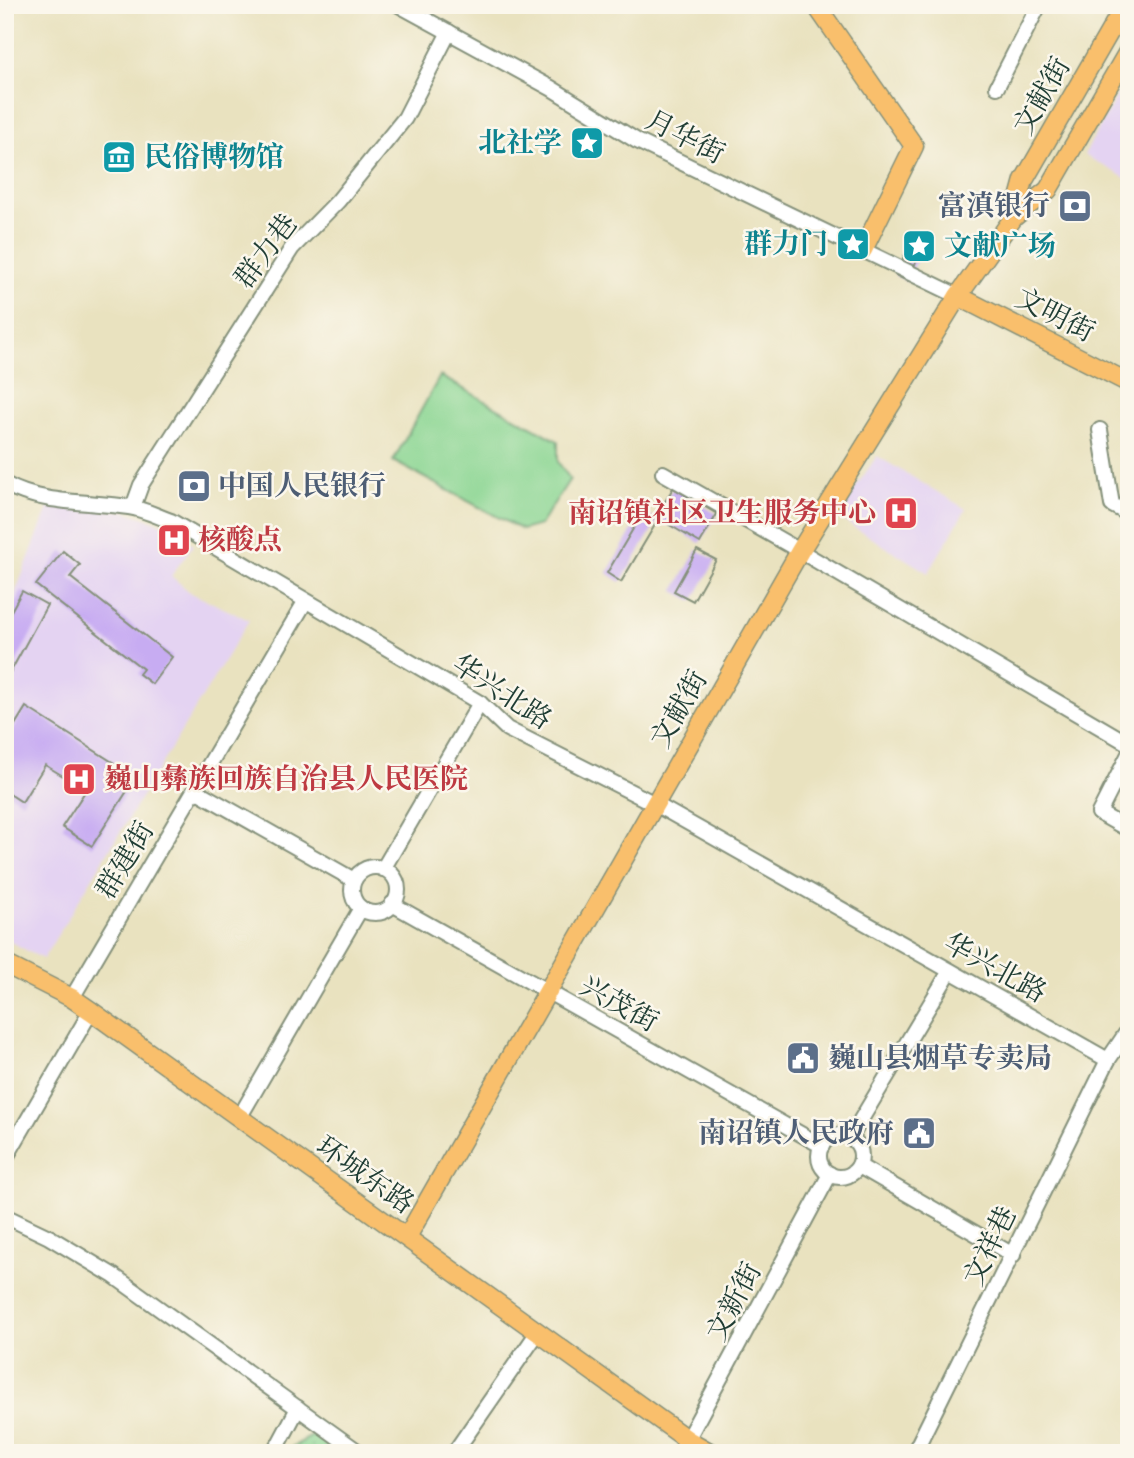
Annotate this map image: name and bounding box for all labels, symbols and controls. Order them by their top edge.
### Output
street label: 文献街 [1005,50,1079,142]
street label: 月华街 [639,101,731,173]
place label: 北社学 [478,124,562,162]
place icon: 北社学 [568,124,606,162]
museum icon: 民俗博物馆 [100,138,138,176]
place label: 民俗博物馆 [144,138,284,176]
place label: 富滇银行 [938,187,1050,225]
bank icon: 富滇银行 [1056,187,1094,225]
street label: 群力巷 [226,206,306,296]
place label: 群力门 [744,225,828,263]
place icon: 群力门 [834,225,872,263]
place icon: 文献广场 [900,227,938,265]
place label: 文献广场 [944,227,1056,265]
street label: 文明街 [1009,279,1101,351]
bank icon: 中国人民银行 [175,467,213,505]
place label: 中国人民银行 [218,467,386,505]
place label: 南诏镇社区卫生服务中心 [568,494,876,532]
hospital icon: 南诏镇社区卫生服务中心 [882,494,920,532]
hospital icon: 核酸点 [155,521,193,559]
place label: 核酸点 [198,521,282,559]
street label: 华兴北路 [445,646,559,738]
street label: 文献街 [642,663,716,755]
hospital icon: 巍山彝族回族自治县人民医院 [60,760,98,798]
place label: 巍山彝族回族自治县人民医院 [104,760,468,798]
street label: 群建街 [87,814,163,906]
street label: 华兴北路 [937,924,1053,1012]
street label: 兴茂街 [573,967,665,1041]
public building icon: 巍山县烟草专卖局 [784,1039,822,1077]
place label: 巍山县烟草专卖局 [828,1039,1052,1077]
place label: 南诏镇人民政府 [698,1114,894,1152]
public building icon: 南诏镇人民政府 [900,1114,938,1152]
street label: 环城东路 [308,1127,422,1223]
street label: 文祥巷 [955,1200,1025,1292]
street label: 文新街 [698,1256,770,1348]

